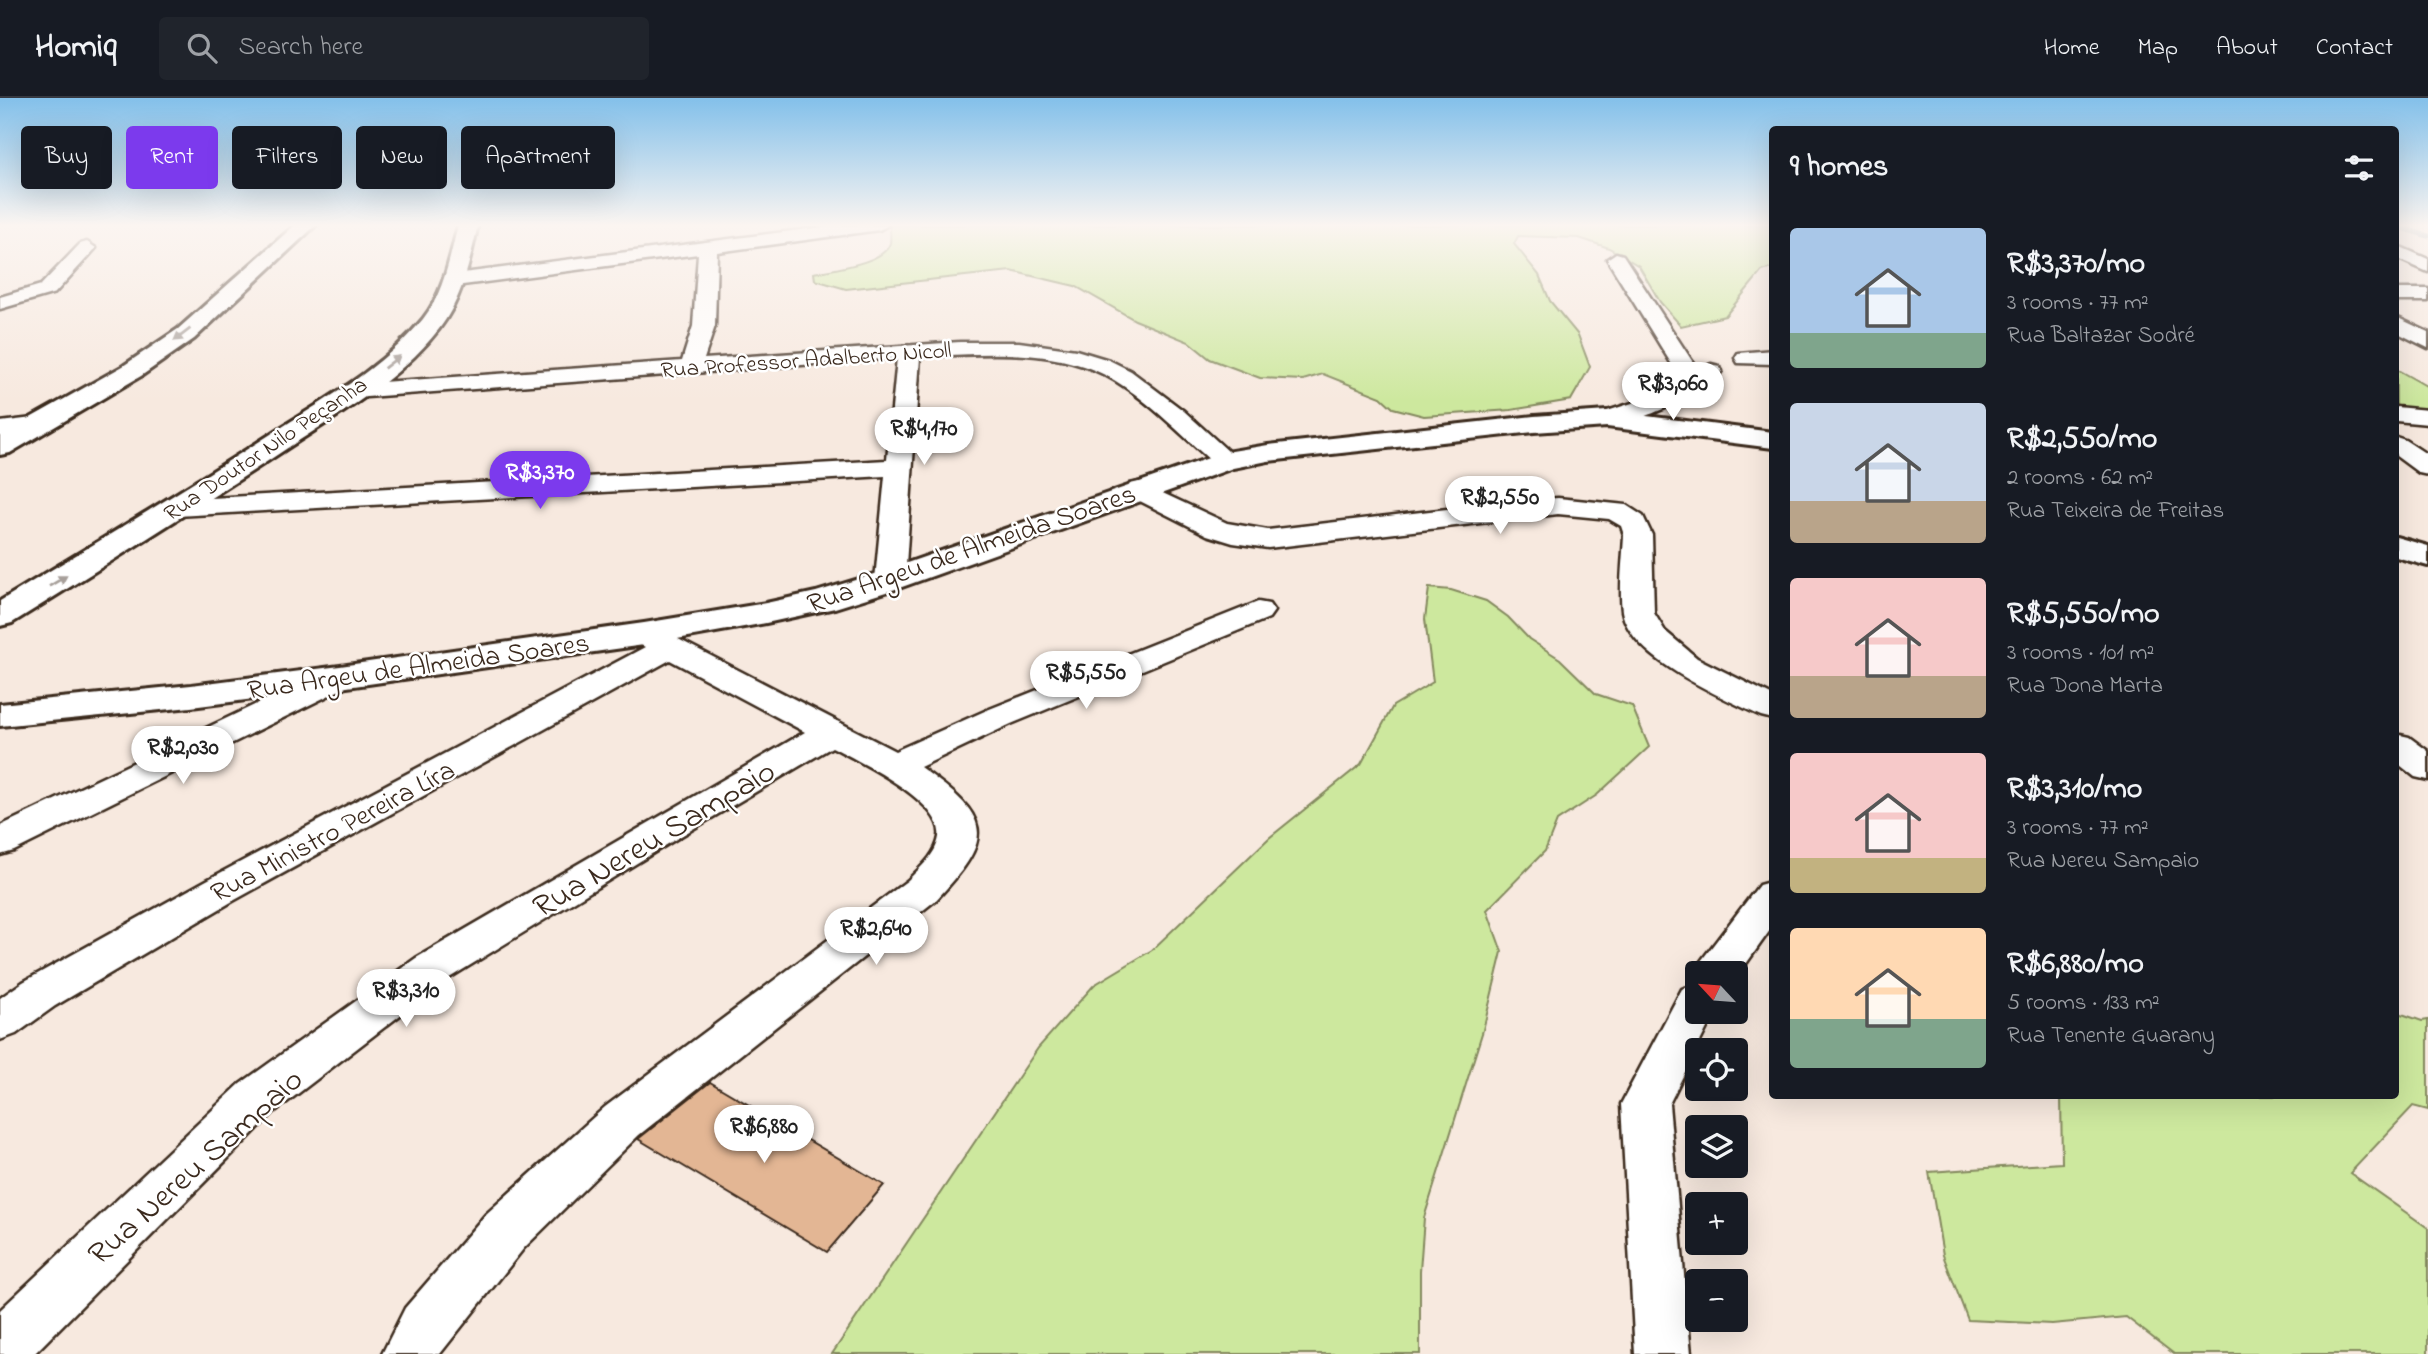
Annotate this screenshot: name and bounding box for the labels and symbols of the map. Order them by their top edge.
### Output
one-way arrow [173,328,191,342]
street label: Rua Professor Adalberto Nicoll [660,335,953,388]
one-way arrow [382,355,400,370]
pin: R$3,060 [1608,362,1738,422]
street label: Rua Doutor Nilo Peçanha [158,369,375,531]
pin: R$4,170 [859,408,989,467]
pin: R$3,370 [475,452,605,511]
street label: Rua Argeu de Almeida Soares [802,475,1142,626]
pin: R$2,550 [1435,476,1565,536]
one-way arrow [49,574,68,587]
street label: Rua Argeu de Almeida Soares [245,624,592,713]
pin: R$5,550 [1021,652,1151,711]
pin: R$2,030 [118,726,248,786]
street label: Rua Nereu Sampaio [525,749,786,932]
street label: Rua Ministro Pereira Líra [204,751,463,915]
pin: R$2,640 [811,908,941,967]
north arrow [1685,961,1748,1024]
pin: R$3,310 [341,970,471,1029]
street label: Rua Nereu Sampaio [78,1058,315,1278]
pin: R$6,880 [699,1105,829,1165]

